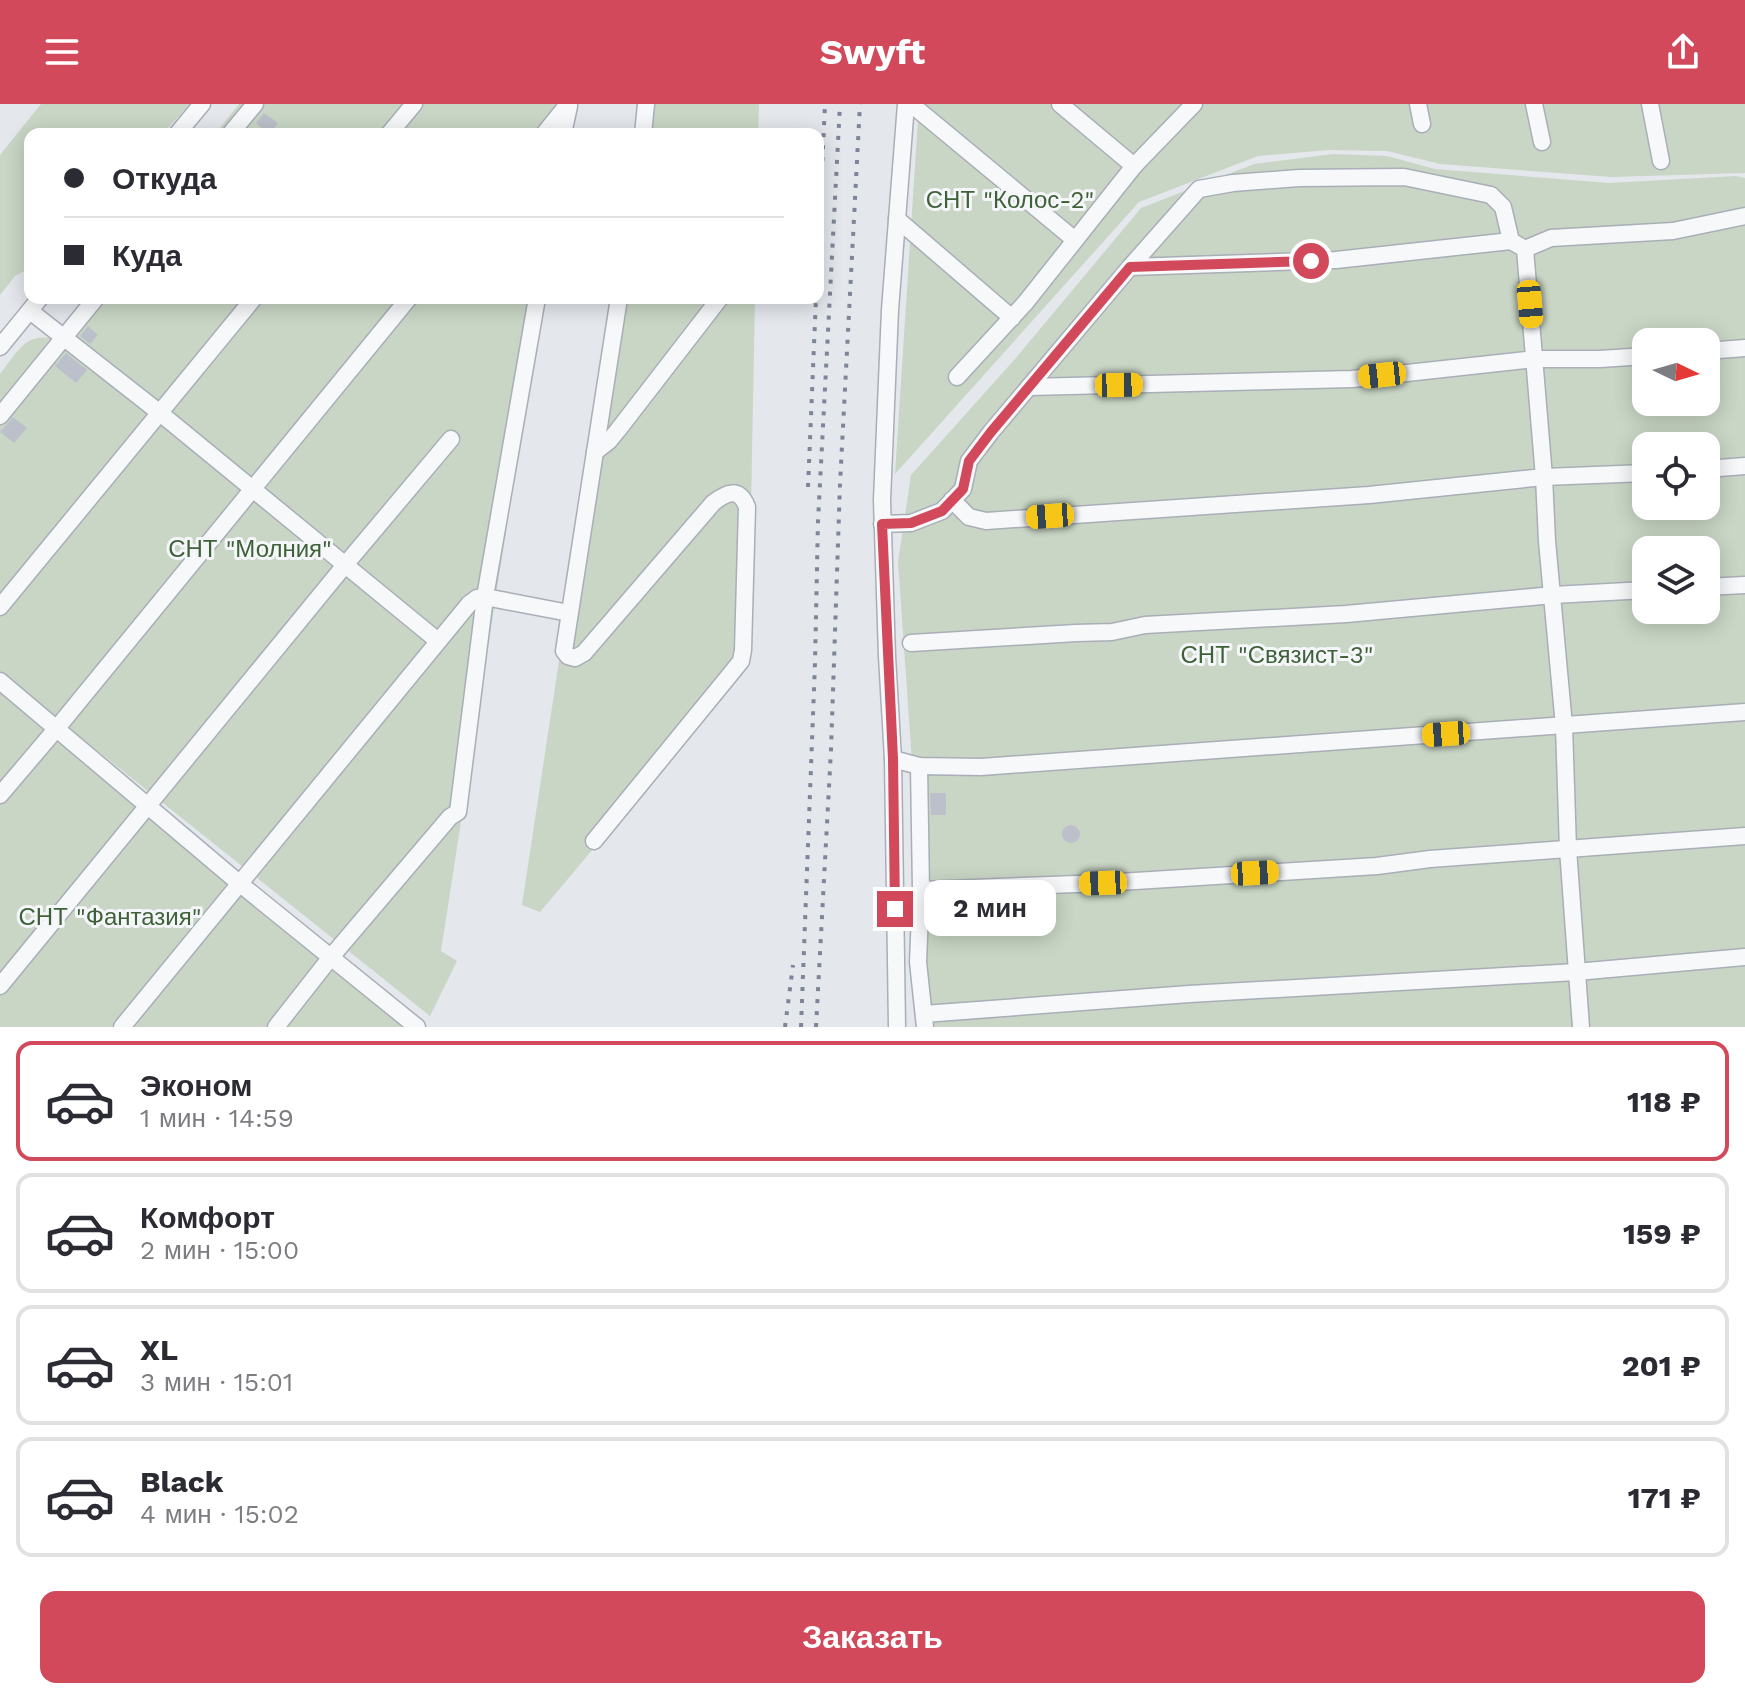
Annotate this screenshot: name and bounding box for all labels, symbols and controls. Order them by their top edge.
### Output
icon: menu [40,30,84,74]
icon: share [1661,30,1705,74]
text: Swyft [820,31,925,73]
text: Откуда [112,161,217,196]
park label: СНТ "Колос-2" [926,186,1094,214]
text: Куда [112,238,182,273]
route start [1293,243,1329,279]
car [1516,279,1544,329]
north arrow [1632,328,1720,416]
map controls [1632,328,1720,624]
car [1357,361,1407,389]
car [1095,373,1143,397]
button: locate [1632,432,1720,520]
car [1025,502,1075,530]
park label: СНТ "Молния" [168,535,332,563]
button: layers [1632,536,1720,624]
park label: СНТ "Связист-3" [1181,641,1373,669]
car [1421,720,1471,748]
car [1230,860,1280,886]
car [1079,870,1127,896]
callout: 2 мин [923,881,1055,937]
route end [877,891,913,927]
text: 2 мин [953,893,1027,923]
park label: СНТ "Фантазия" [19,903,201,931]
icon: car [44,1065,116,1137]
text: Эконом [140,1068,253,1103]
text: 118 ₽ [1627,1084,1701,1119]
text: 1 мин · 14:59 [140,1103,294,1133]
icon: car [44,1197,116,1269]
text: Комфорт [140,1200,275,1235]
text: 159 ₽ [1623,1216,1701,1251]
text: 2 мин · 15:00 [140,1235,299,1265]
icon: car [44,1329,116,1401]
text: XL [140,1332,178,1367]
text: 201 ₽ [1622,1348,1701,1383]
text: 3 мин · 15:01 [140,1367,293,1397]
icon: car [44,1461,116,1533]
text: Black [140,1464,224,1499]
text: 171 ₽ [1628,1480,1701,1515]
text: 4 мин · 15:02 [140,1499,299,1529]
button: Заказать [40,1591,1705,1683]

